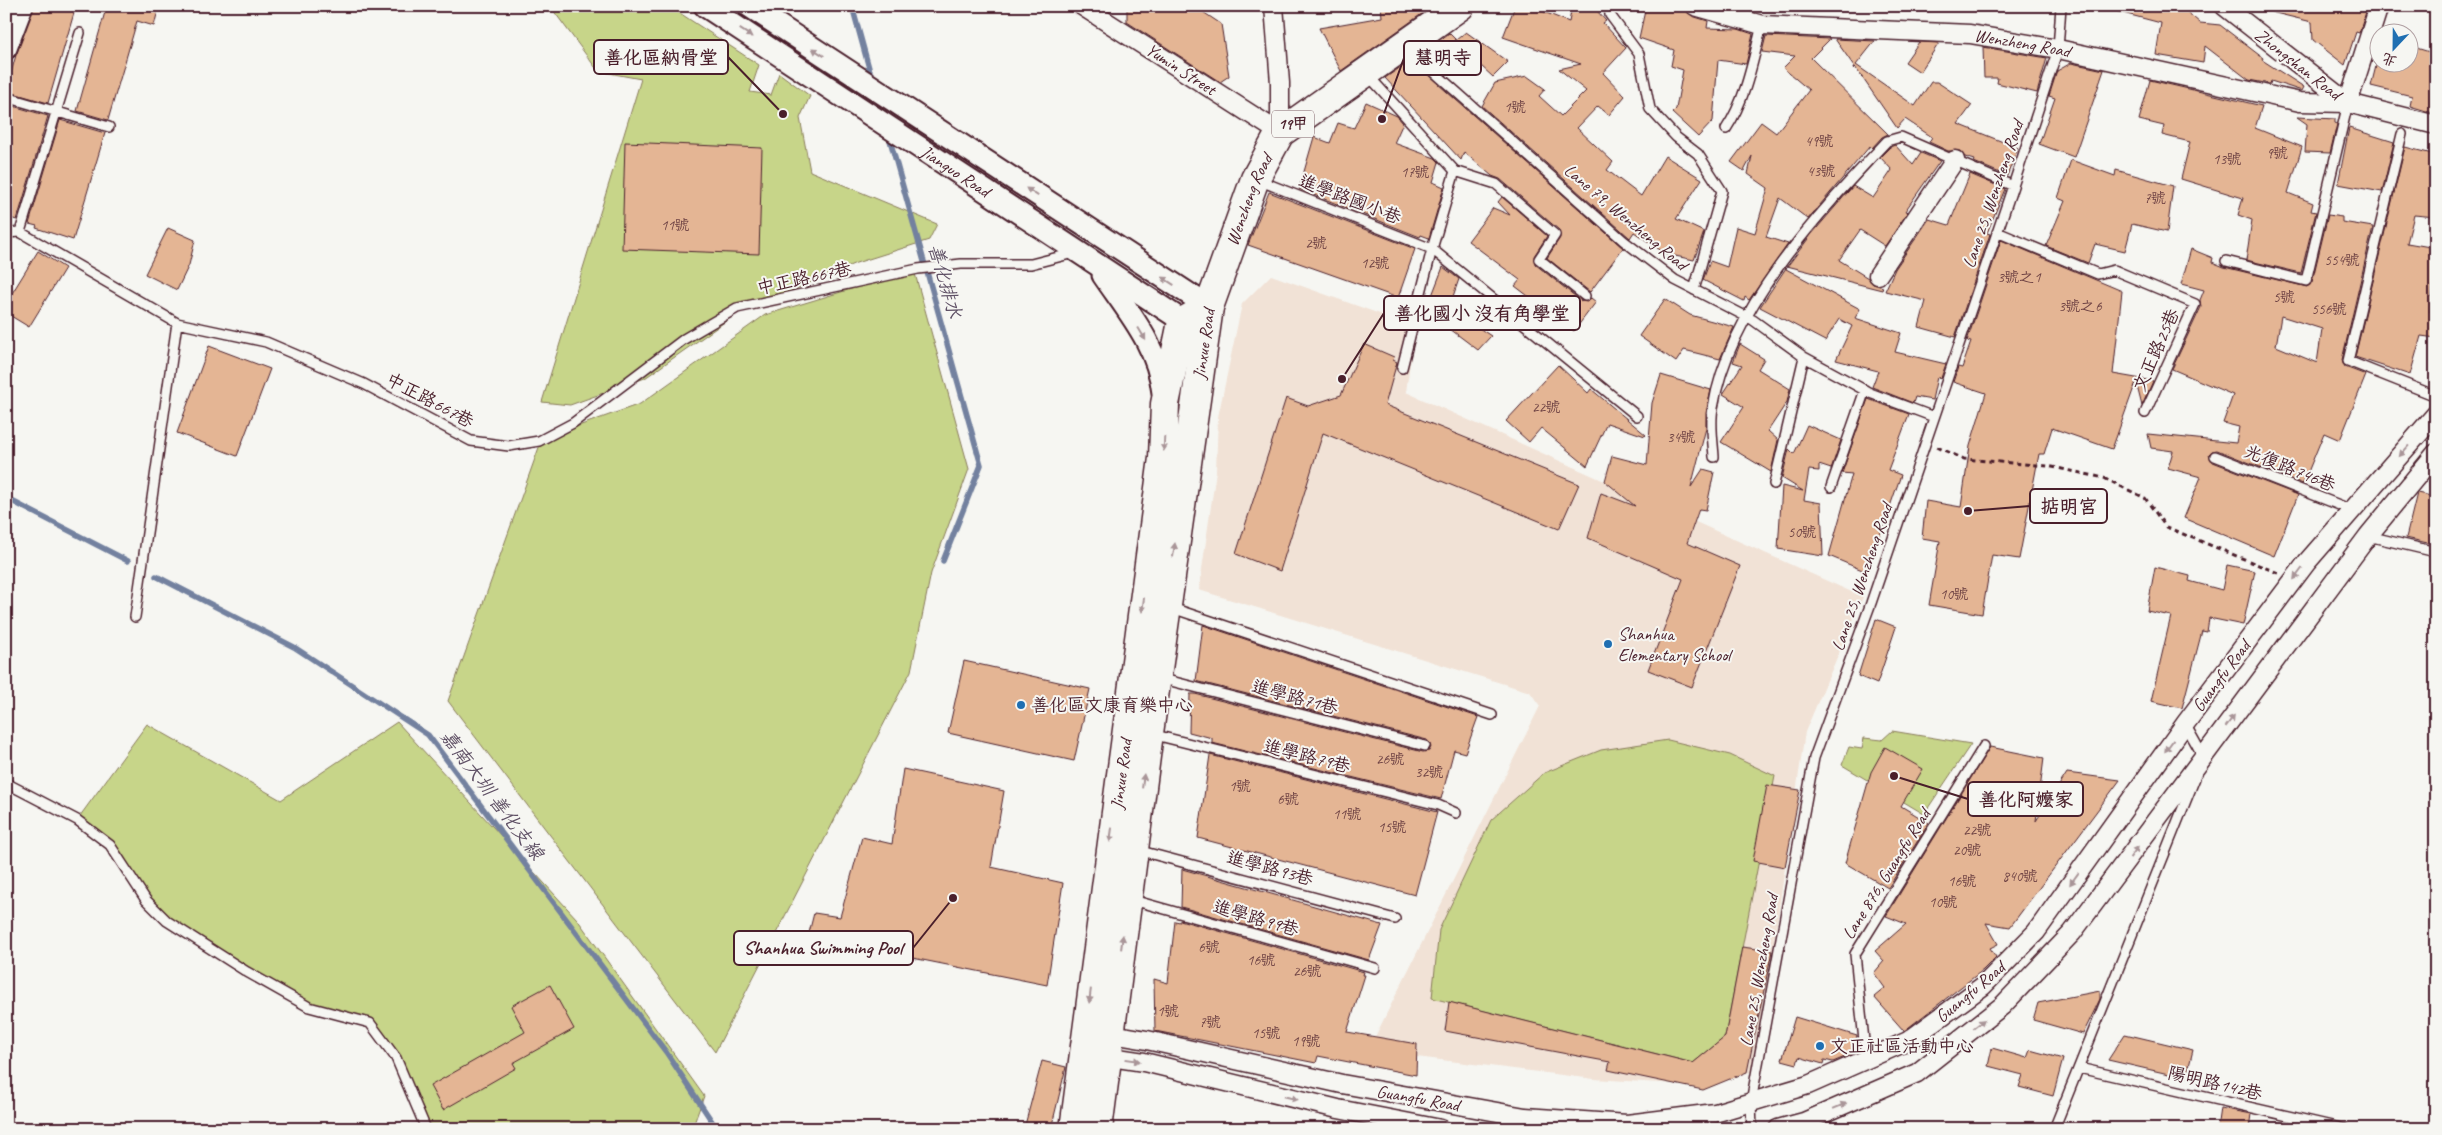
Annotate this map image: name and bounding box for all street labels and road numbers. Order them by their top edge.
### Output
street label: Wenzheng Road [1973,24,2075,63]
street label: Zhongshan Road [2251,24,2348,106]
street label: Yumin Street [1142,38,1222,101]
road number: 19甲 [1272,110,1314,138]
street label: Lane 25, Wenzheng Road [1957,115,2029,271]
street label: Jianguo Road [916,140,997,204]
street label: Wenzheng Road [1221,148,1279,248]
street label: Lane 79, Wenzheng Road [1560,159,1694,277]
street label: 進學路國小巷 [1296,169,1404,229]
street label: 中正路667巷 [755,257,853,299]
street label: Jinxue Road [1188,305,1220,382]
street label: 文正路25巷 [2128,305,2184,395]
street label: 中正路667巷 [382,368,478,432]
street label: 光復路746巷 [2241,440,2339,496]
street label: Lane 25, Wenzheng Road [1826,498,1898,654]
street label: Guangfu Road [2187,634,2257,716]
street label: 進學路71巷 [1250,675,1340,719]
street label: Jinxue Road [1105,735,1137,811]
street label: 進學路79巷 [1262,735,1352,777]
street label: Lane 876, Guangfu Road [1837,802,1937,943]
street label: 進學路93巷 [1225,846,1315,890]
street label: Lane 25, Wenzheng Road [1735,889,1784,1048]
street label: 進學路99巷 [1211,895,1301,941]
street label: Guangfu Road [1931,955,2011,1027]
street label: 陽明路142巷 [2166,1061,2264,1105]
street label: Guangfu Road [1375,1080,1464,1117]

